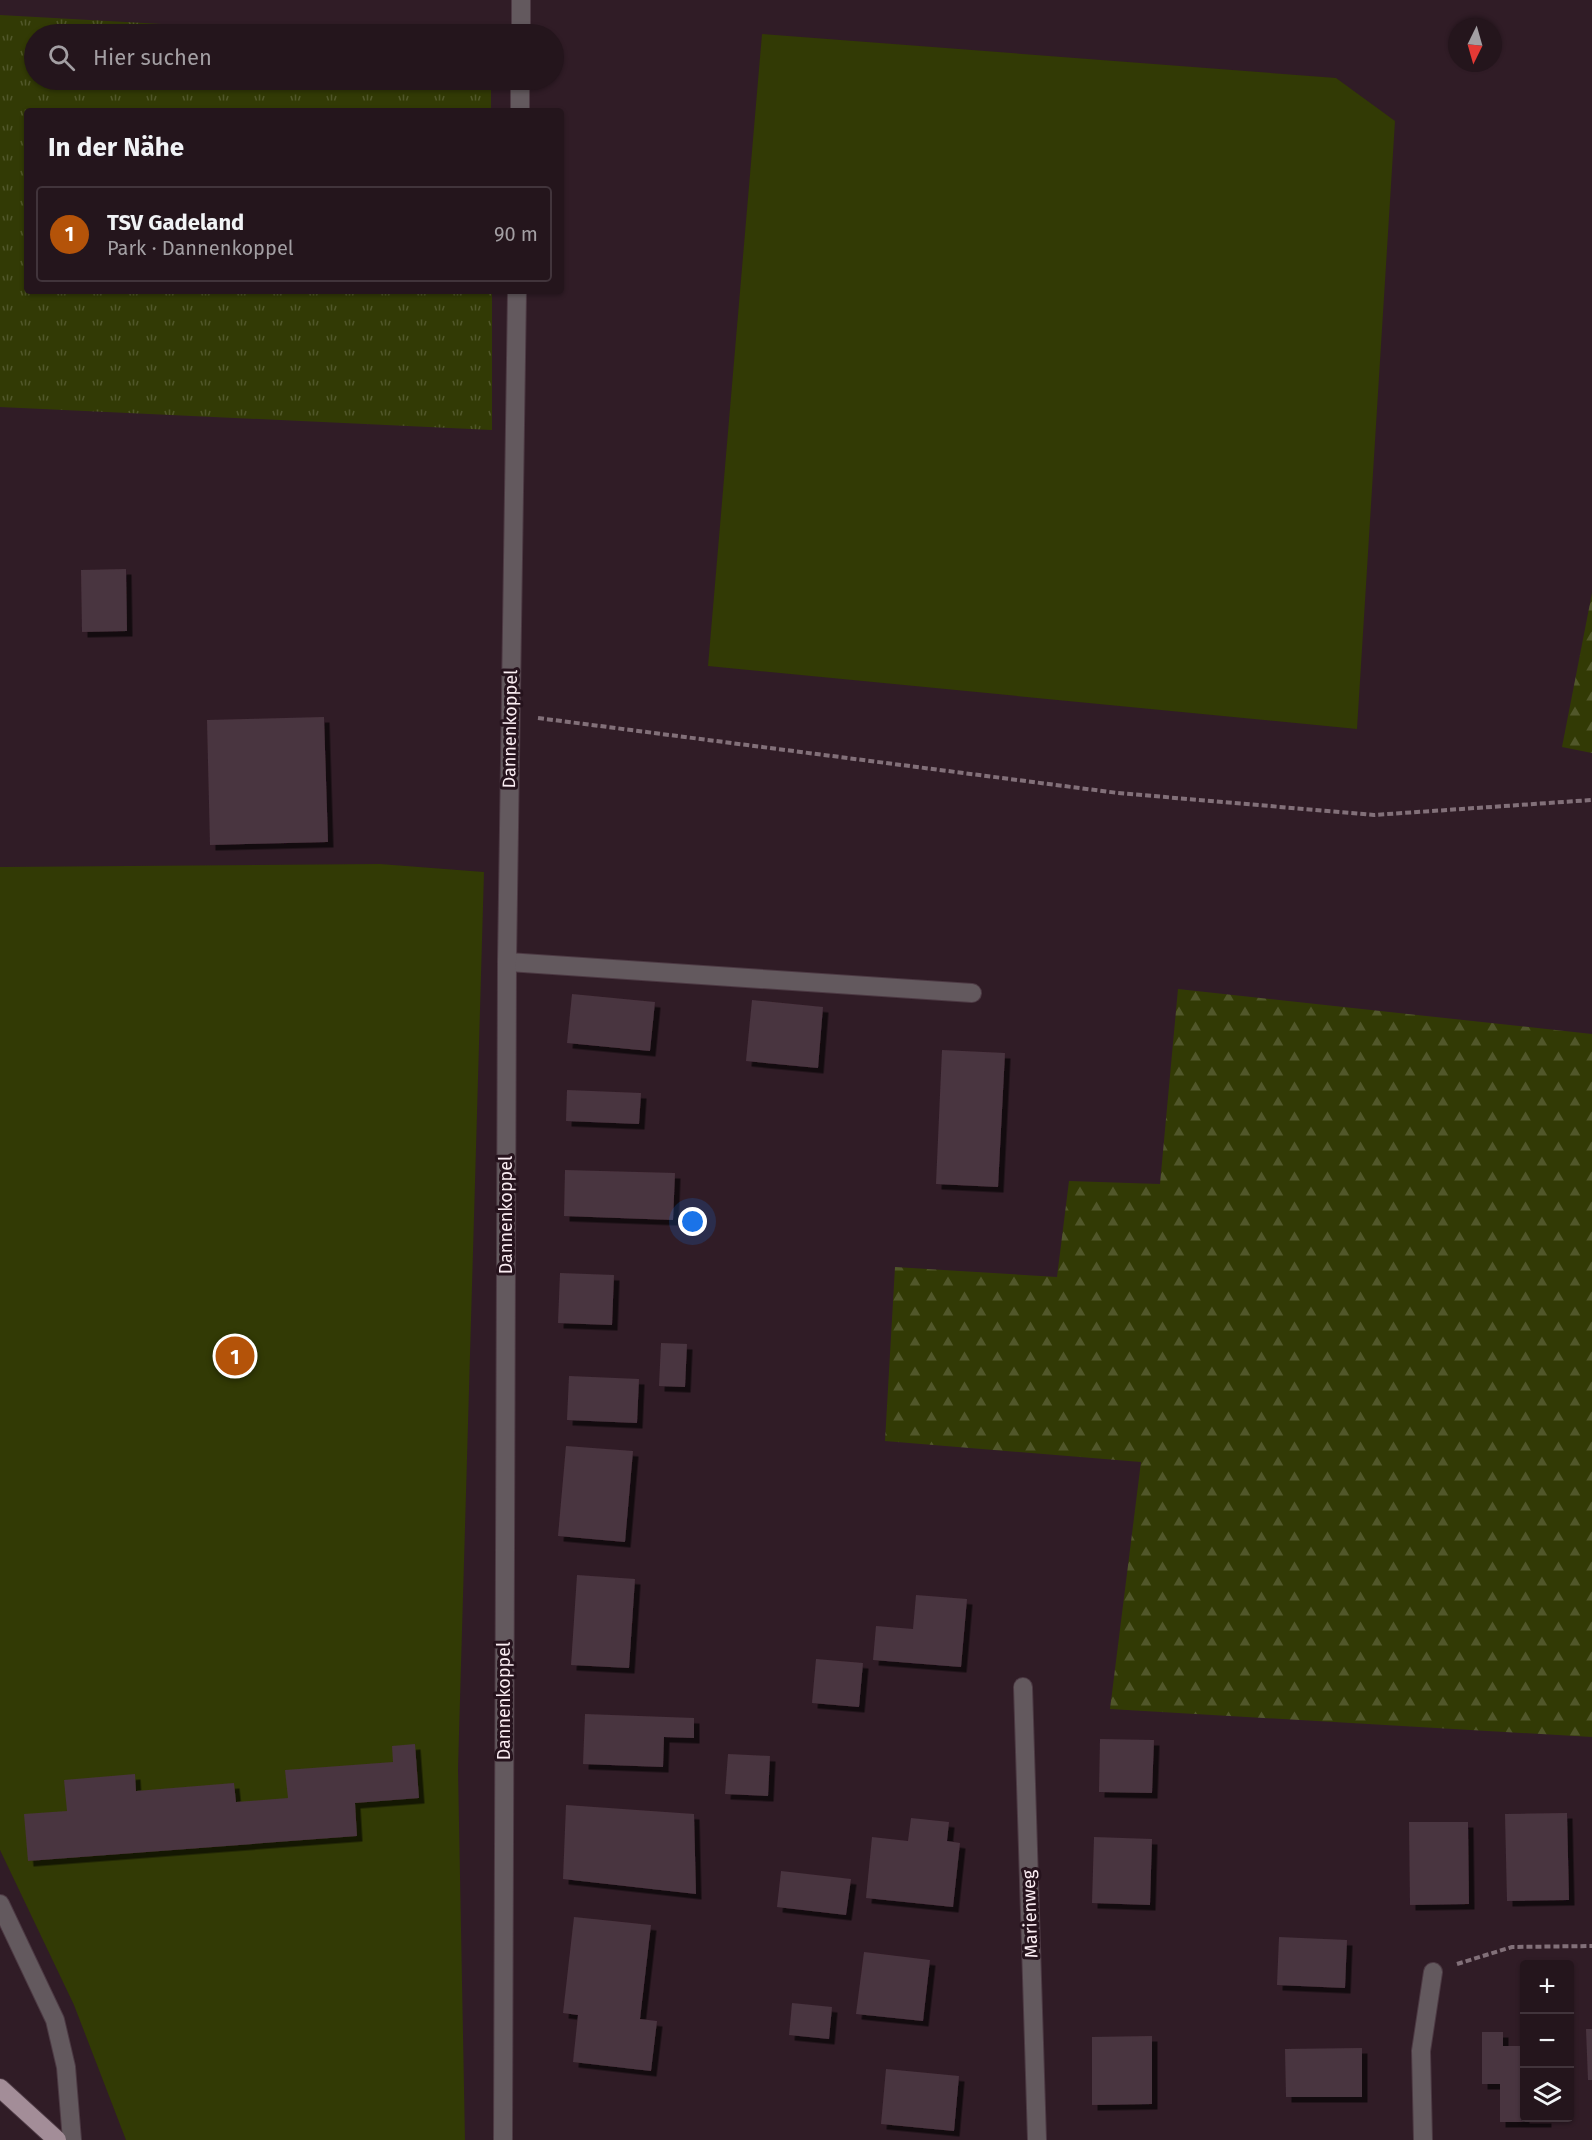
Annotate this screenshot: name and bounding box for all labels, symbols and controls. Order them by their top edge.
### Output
north arrow [1448,18,1502,72]
search box [24,24,564,90]
icon: search [45,41,78,74]
text: Hier suchen [93,44,212,71]
text: In der Nähe [48,132,184,163]
text: TSV Gadeland [107,209,244,236]
text: 1 [65,222,74,246]
text: 90 m [494,222,538,246]
text: Park · Dannenkoppel [107,236,294,260]
street label: Dannenkoppel [498,669,522,789]
street label: Dannenkoppel [495,1156,517,1274]
your location [678,1207,707,1236]
pin: 1 [216,1334,254,1378]
street label: Dannenkoppel [493,1642,515,1760]
street label: Marienweg [1017,1869,1043,1958]
map controls [1520,1960,1574,2122]
button: + [1520,1960,1574,2014]
button: − [1520,2014,1574,2068]
button: layers [1520,2068,1574,2122]

